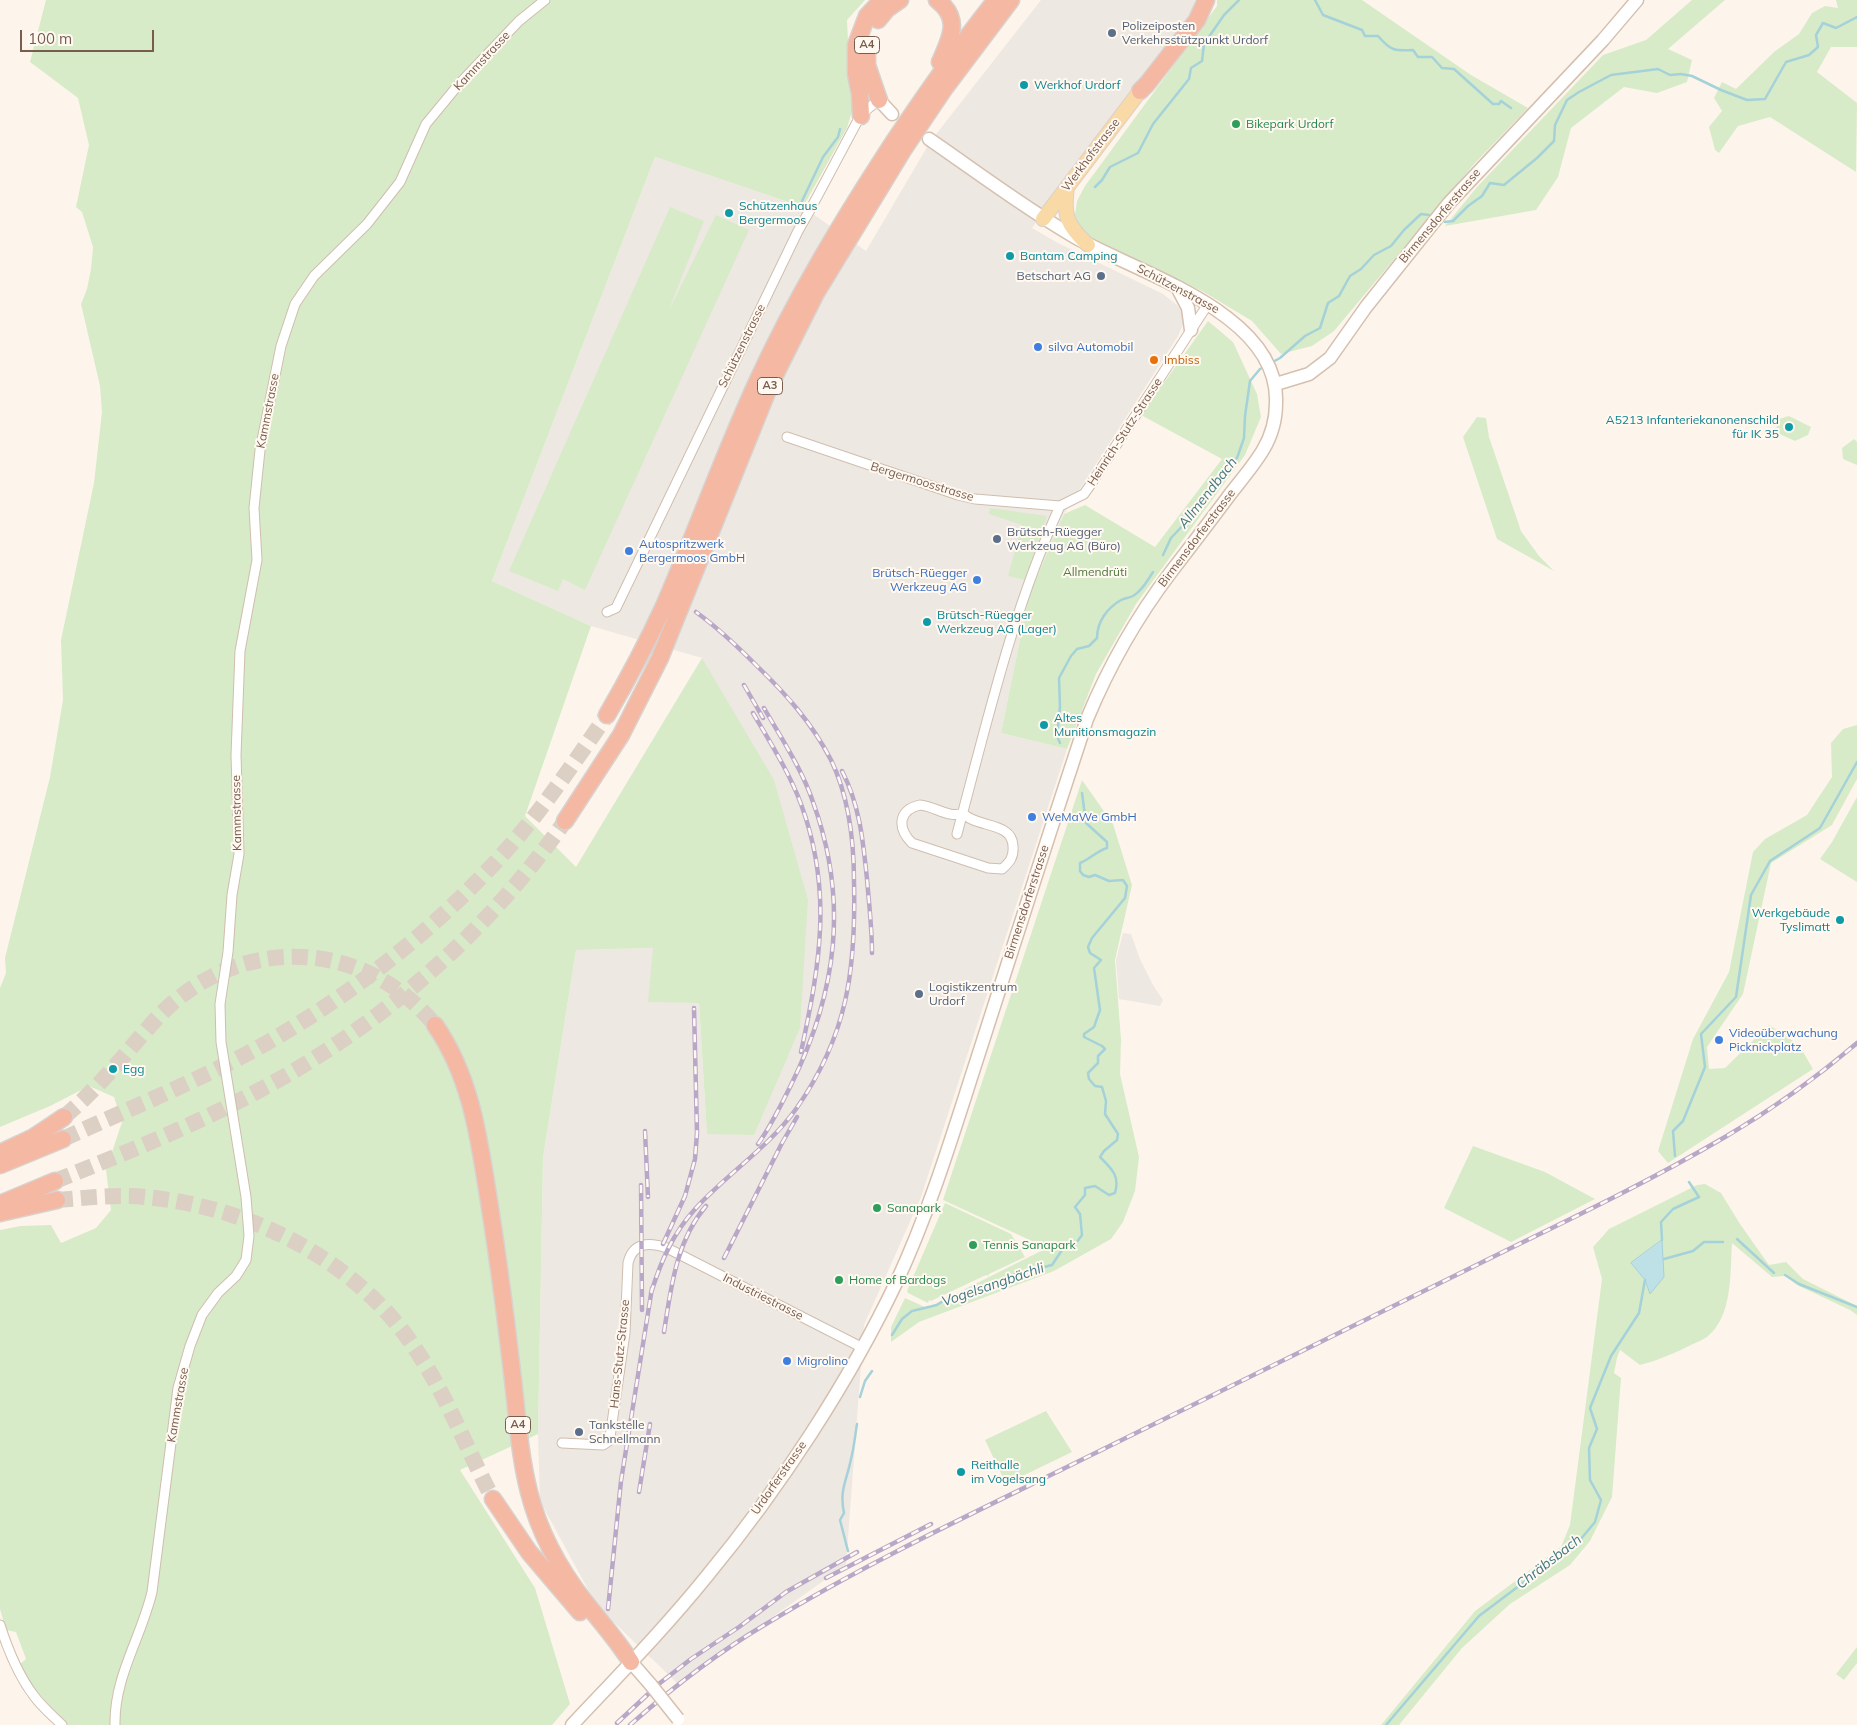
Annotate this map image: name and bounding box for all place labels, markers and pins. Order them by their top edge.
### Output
place label: Polizeiposten Verkehrsstützpunkt Urdorf [1122,19,1268,47]
marker: Polizeiposten Verkehrsstützpunkt Urdorf [1106,27,1118,39]
place label: Werkhof Urdorf [1034,78,1121,92]
marker: Werkhof Urdorf [1018,79,1030,91]
place label: Bikepark Urdorf [1246,117,1333,131]
marker: Bikepark Urdorf [1230,118,1242,130]
place label: Schützenhaus Bergermoos [739,199,817,227]
marker: Schützenhaus Bergermoos [723,207,735,219]
place label: Bantam Camping [1020,249,1118,263]
marker: Bantam Camping [1004,250,1016,262]
place label: Betschart AG [1017,269,1091,283]
marker: Betschart AG [1095,270,1107,282]
place label: silva Automobil [1048,340,1133,354]
marker: silva Automobil [1032,341,1044,353]
place label: Imbiss [1164,353,1200,367]
marker: Imbiss [1148,354,1160,366]
place label: A5213 Infanteriekanonenschild für IK 35 [1606,413,1779,441]
marker: A5213 Infanteriekanonenschild für IK 35 [1783,421,1795,433]
place label: Brütsch-Rüegger Werkzeug AG (Büro) [1007,525,1121,553]
marker: Brütsch-Rüegger Werkzeug AG (Büro) [991,533,1003,545]
place label: Autospritzwerk Bergermoos GmbH [639,537,745,565]
marker: Autospritzwerk Bergermoos GmbH [623,545,635,557]
place label: Brütsch-Rüegger Werkzeug AG [872,566,967,594]
marker: Brütsch-Rüegger Werkzeug AG [971,574,983,586]
place label: Brütsch-Rüegger Werkzeug AG (Lager) [937,608,1057,636]
marker: Brütsch-Rüegger Werkzeug AG (Lager) [921,616,933,628]
place label: Altes Munitionsmagazin [1054,711,1156,739]
marker: Altes Munitionsmagazin [1038,719,1050,731]
place label: WeMaWe GmbH [1042,810,1137,824]
marker: WeMaWe GmbH [1026,811,1038,823]
place label: Werkgebäude Tyslimatt [1752,906,1830,934]
marker: Werkgebäude Tyslimatt [1834,914,1846,926]
place label: Logistikzentrum Urdorf [929,980,1017,1008]
marker: Logistikzentrum Urdorf [913,988,925,1000]
place label: Videoüberwachung Picknickplatz [1729,1026,1838,1054]
marker: Videoüberwachung Picknickplatz [1713,1034,1725,1046]
place label: Egg [123,1062,144,1076]
marker: Egg [107,1063,119,1075]
place label: Sanapark [887,1201,941,1215]
marker: Sanapark [871,1202,883,1214]
place label: Tennis Sanapark [983,1238,1076,1252]
marker: Tennis Sanapark [967,1239,979,1251]
place label: Home of Bardogs [849,1273,946,1287]
marker: Home of Bardogs [833,1274,845,1286]
place label: Migrolino [797,1354,848,1368]
marker: Migrolino [781,1355,793,1367]
place label: Tankstelle Schnellmann [589,1418,661,1446]
marker: Tankstelle Schnellmann [573,1426,585,1438]
place label: Reithalle im Vogelsang [971,1458,1046,1486]
marker: Reithalle im Vogelsang [955,1466,967,1478]

